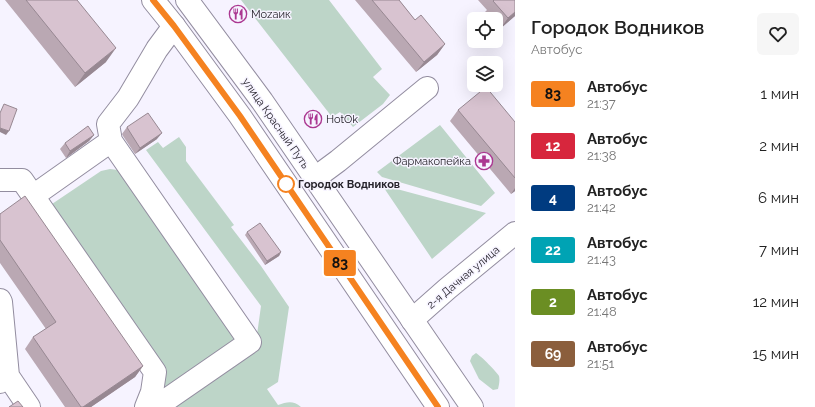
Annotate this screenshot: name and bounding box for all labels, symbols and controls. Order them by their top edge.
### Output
restaurant icon: Mozaик [228,4,248,24]
place label: Mozaик [251,8,291,21]
map controls [467,12,503,92]
button: locate [467,12,503,48]
button: heart [757,13,799,55]
text: Городок Водников [531,16,704,38]
text: Автобус [531,42,582,57]
button: layers [467,56,503,92]
street label: улица Красный Путь [239,76,312,172]
text: Автобус [587,78,648,96]
text: 1 мин [761,85,799,103]
text: 83 [545,86,561,102]
text: 21:37 [587,96,616,111]
restaurant icon: HotOk [303,109,323,129]
place label: HotOk [326,113,358,126]
text: Автобус [587,130,648,148]
text: 2 мин [759,137,799,155]
text: 12 [546,138,560,154]
text: 21:38 [587,148,616,163]
pharmacy icon: Фармакопейка [474,151,494,171]
place label: Фармакопейка [393,155,471,168]
marker: Городок Водников [277,175,295,193]
place label: Городок Водников [298,178,400,191]
text: Автобус [587,182,648,200]
text: 6 мин [758,189,799,207]
text: 4 [549,190,557,206]
text: 21:42 [587,200,616,215]
text: Автобус [587,234,648,252]
text: 7 мин [759,241,799,259]
text: 22 [545,242,561,258]
street label: 2-я Дачная улица [424,243,502,311]
line badge: 83 [322,250,358,276]
text: 21:43 [587,252,616,267]
text: 83 [332,255,348,271]
text: Автобус [587,286,648,304]
text: 12 мин [753,293,799,311]
text: 2 [549,294,557,310]
text: 21:48 [587,304,617,319]
text: Автобус [587,338,648,356]
text: 15 мин [752,345,799,363]
text: 69 [545,346,561,362]
text: 21:51 [587,356,614,371]

